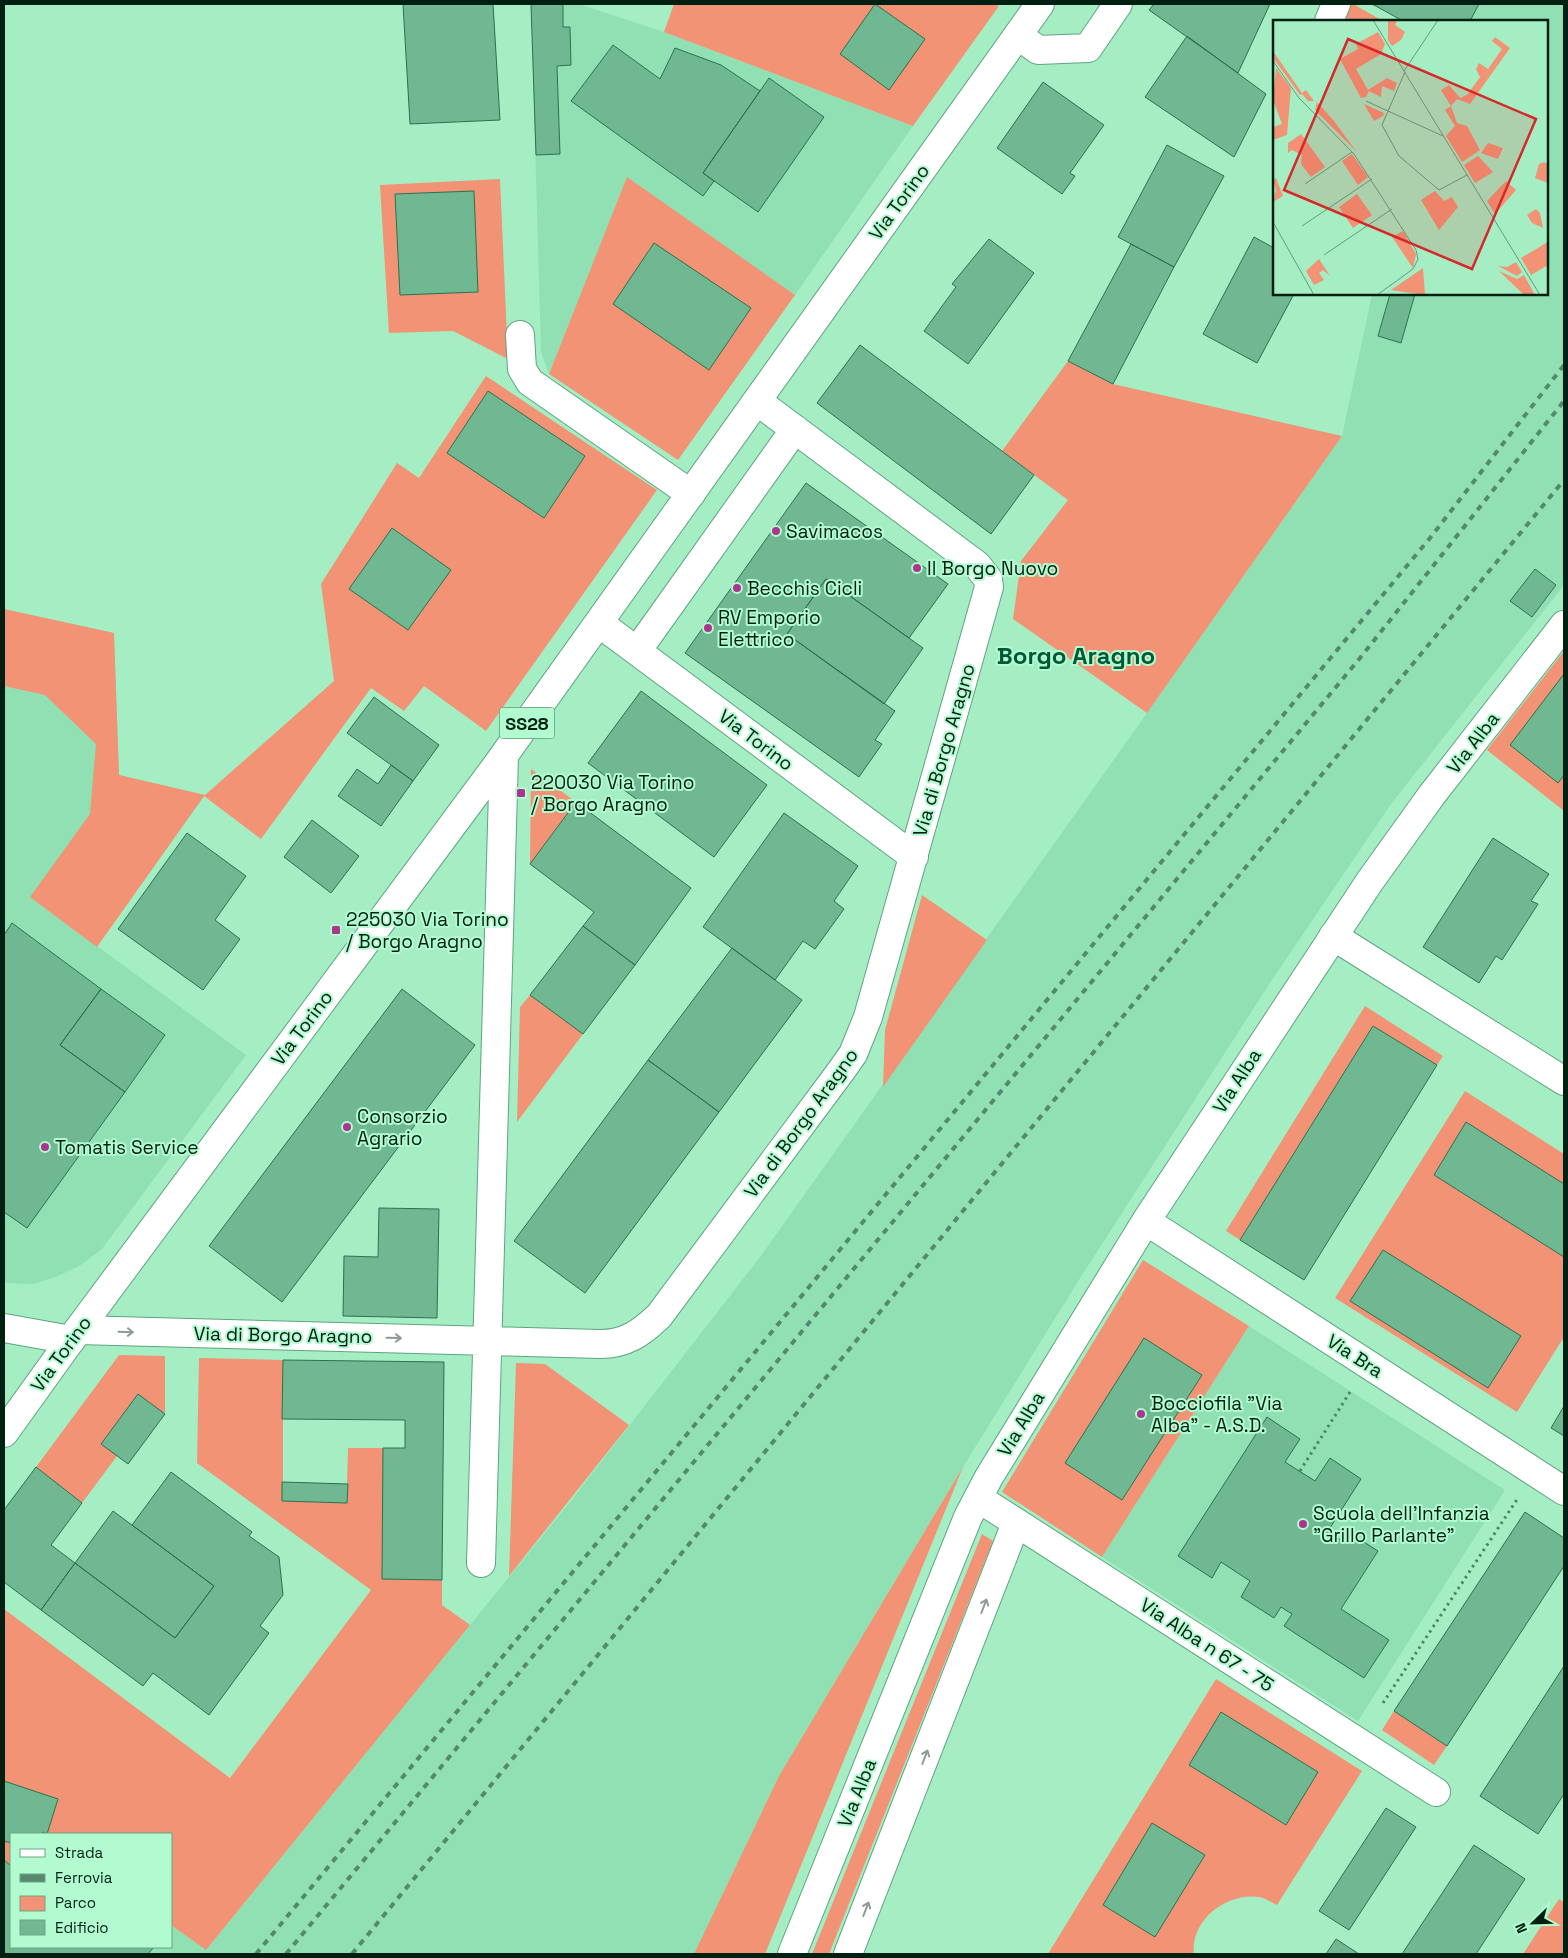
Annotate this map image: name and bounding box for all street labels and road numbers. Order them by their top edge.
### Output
street label: Via Torino [863,159,935,245]
street label: Via di Borgo Aragno [907,661,981,839]
street label: Via Torino [713,704,799,776]
street label: Via Alba [1441,707,1505,779]
road number: SS28 [500,708,554,738]
street label: Via Torino [266,985,338,1071]
street label: Via di Borgo Aragno [738,1043,864,1203]
street label: Via Alba [1207,1044,1267,1118]
street label: Via Torino [25,1311,97,1397]
street label: Via di Borgo Aragno [193,1321,373,1349]
street label: Via Bra [1322,1328,1388,1384]
street label: Via Alba [992,1387,1050,1461]
street label: Via Alba n 67 - 75 [1135,1592,1279,1698]
street label: Via Alba [832,1755,882,1831]

